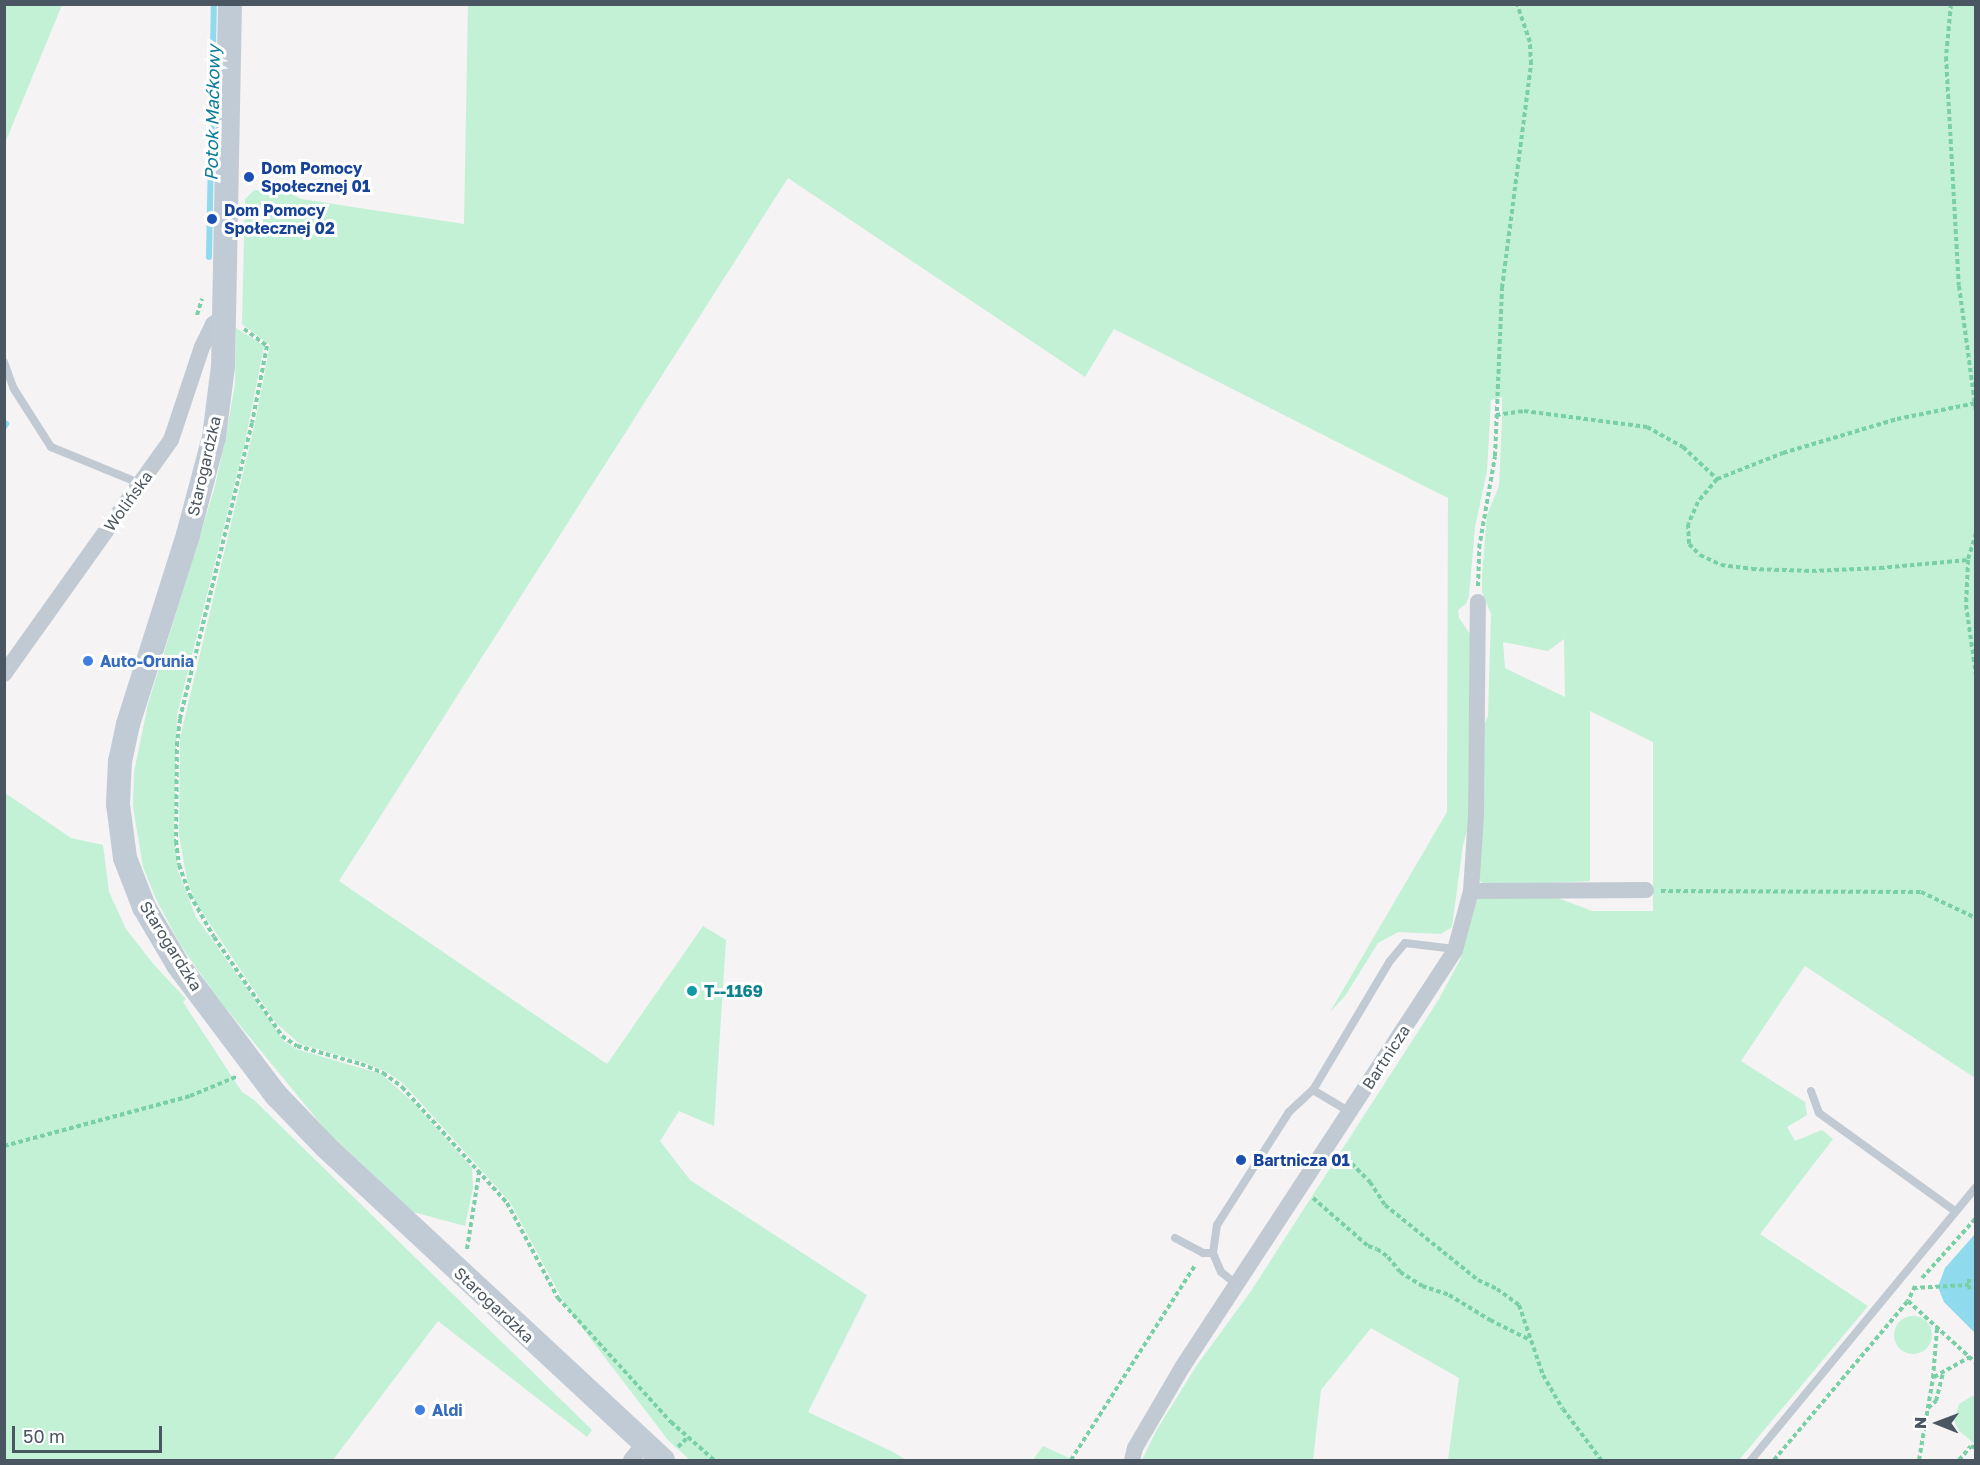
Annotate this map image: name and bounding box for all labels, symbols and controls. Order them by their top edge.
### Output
water label: Potok Maćkowy [200,45,224,181]
place label: Dom Pomocy Społecznej 01 [261,158,370,196]
marker: Dom Pomocy Społecznej 01 [242,170,256,184]
place label: Dom Pomocy Społecznej 02 [224,200,335,238]
marker: Dom Pomocy Społecznej 02 [205,212,219,226]
street label: Starogardzka [183,414,225,518]
street label: Wolińska [100,467,156,535]
place label: Auto-Orunia [100,651,194,671]
marker: Auto-Orunia [81,654,95,668]
street label: Starogardzka [136,898,206,994]
place label: T--1169 [704,981,763,1001]
marker: T--1169 [685,984,699,998]
street label: Bartnicza [1358,1021,1414,1093]
place label: Bartnicza 01 [1253,1150,1350,1170]
marker: Bartnicza 01 [1234,1153,1248,1167]
street label: Starogardzka [450,1263,538,1347]
north arrow [1908,1393,1968,1453]
place label: Aldi [432,1400,463,1420]
marker: Aldi [413,1403,427,1417]
scale bar [15,1414,165,1452]
text: N [1910,1416,1930,1429]
text: 50 m [23,1425,65,1447]

